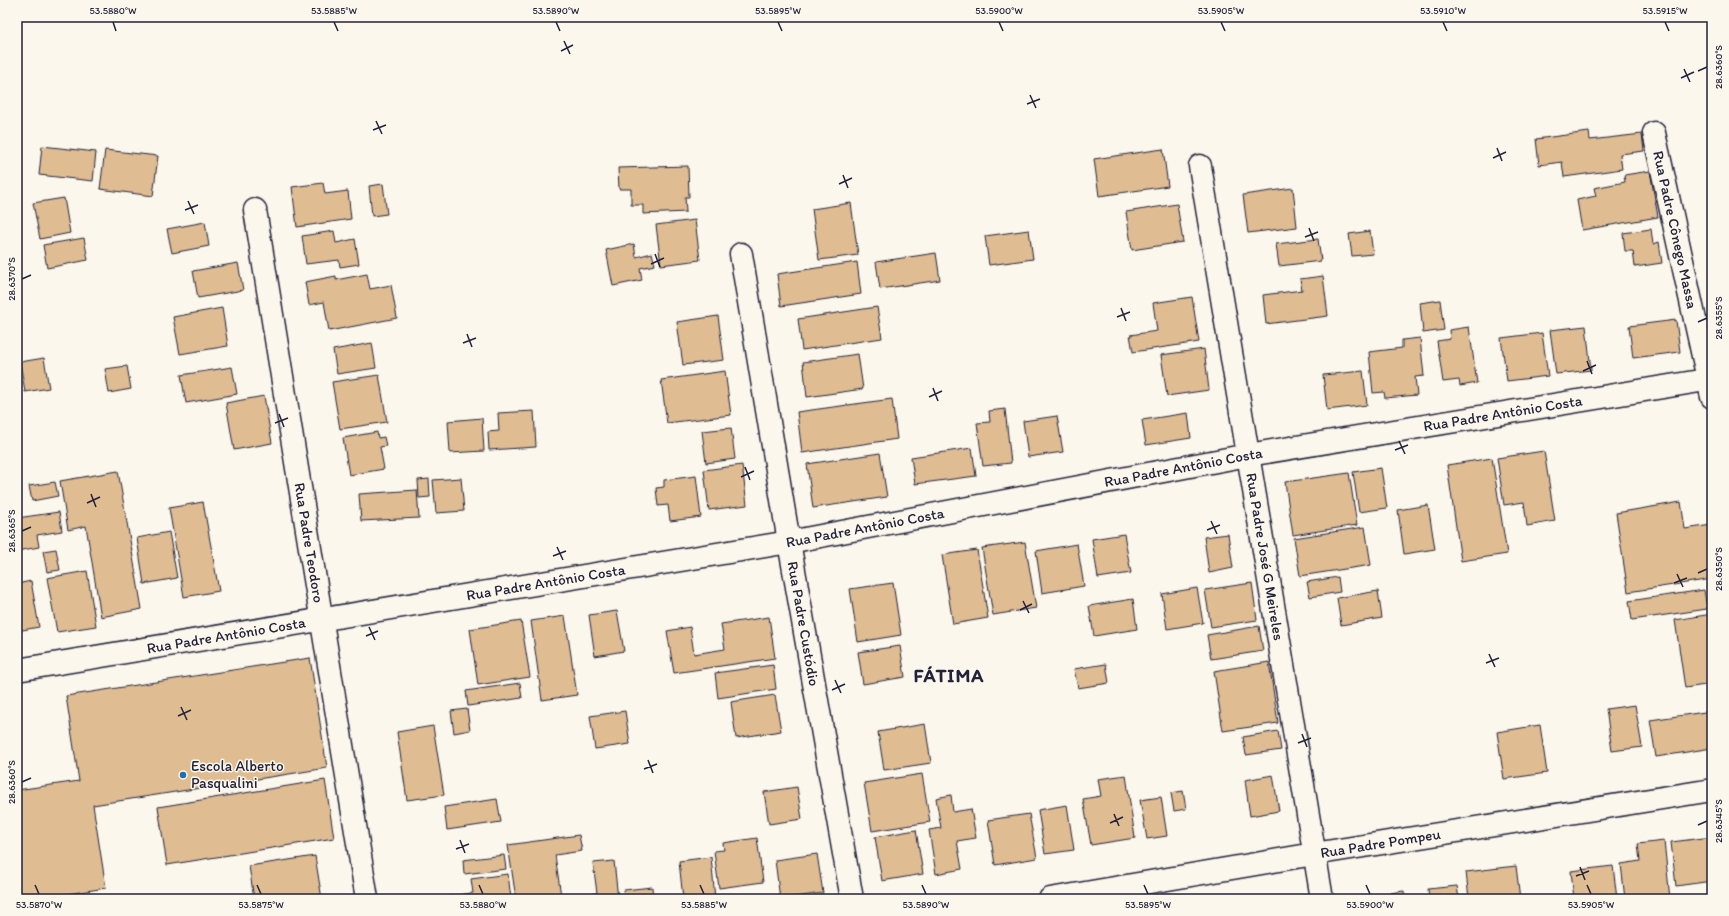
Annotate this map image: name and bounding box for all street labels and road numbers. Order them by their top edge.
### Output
street label: Rua Padre Cônego Massa [1649,149,1701,311]
street label: Rua Padre Antônio Costa [1422,391,1584,435]
street label: Rua Padre Antônio Costa [1103,444,1264,491]
street label: Rua Padre José G Meireles [1242,472,1288,642]
street label: Rua Padre Teodoro [290,481,328,604]
street label: Rua Padre Antônio Costa [784,504,946,551]
street label: Rua Padre Antônio Costa [465,560,627,604]
street label: Rua Padre Custódio [784,560,823,688]
street label: Rua Padre Antônio Costa [145,613,307,657]
street label: Rua Padre Pompeu [1319,825,1442,862]

